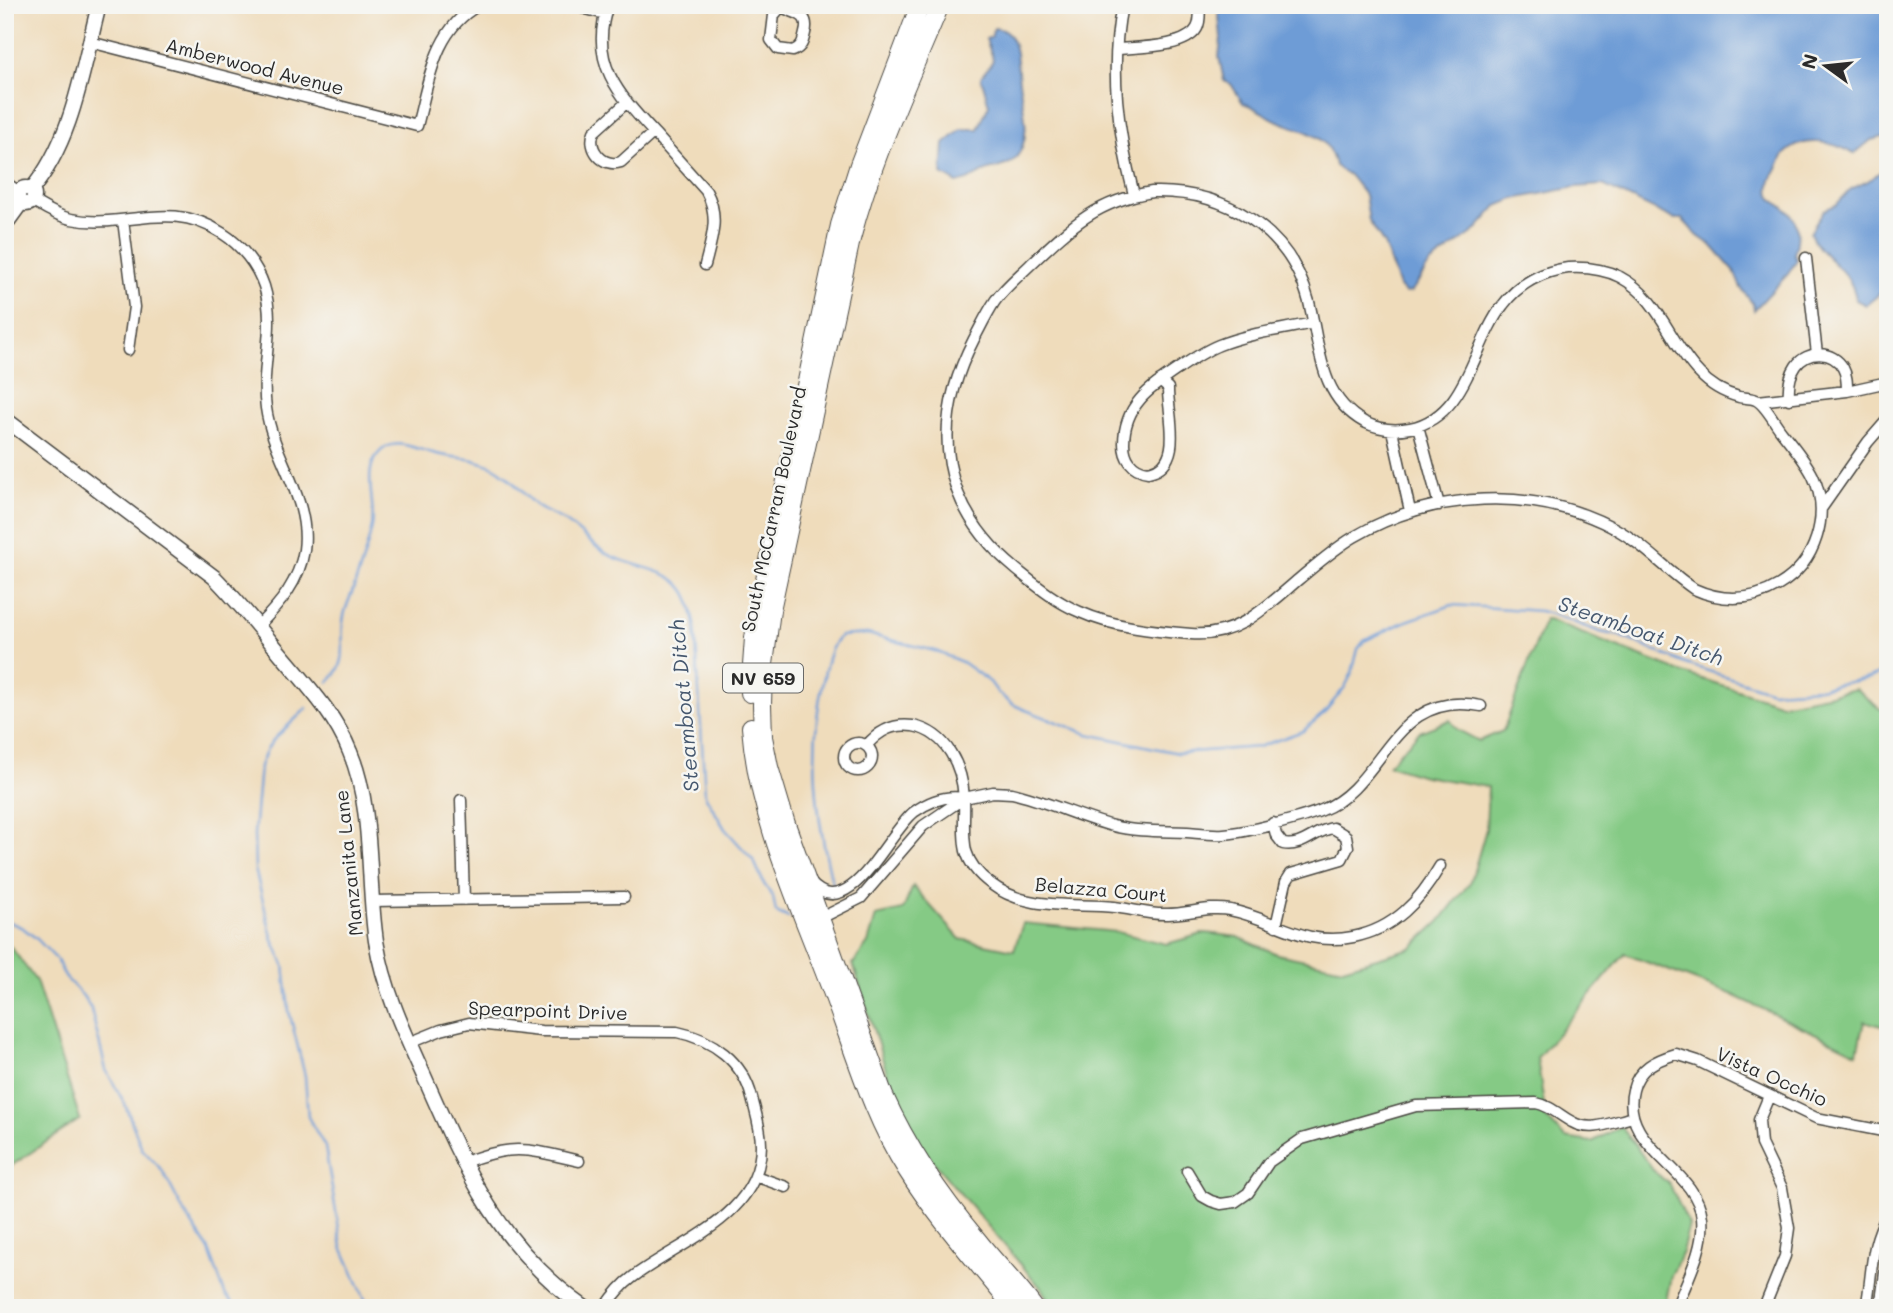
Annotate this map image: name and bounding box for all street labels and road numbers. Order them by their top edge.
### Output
street label: Amberwood Avenue [163,32,347,100]
street label: South McCarran Boulevard [735,384,811,634]
road number: NV 659 [723,664,803,692]
street label: Manzanita Lane [328,789,368,937]
street label: Belazza Court [1034,871,1168,907]
street label: Spearpoint Drive [468,995,628,1025]
street label: Vista Occhio [1713,1040,1831,1112]

